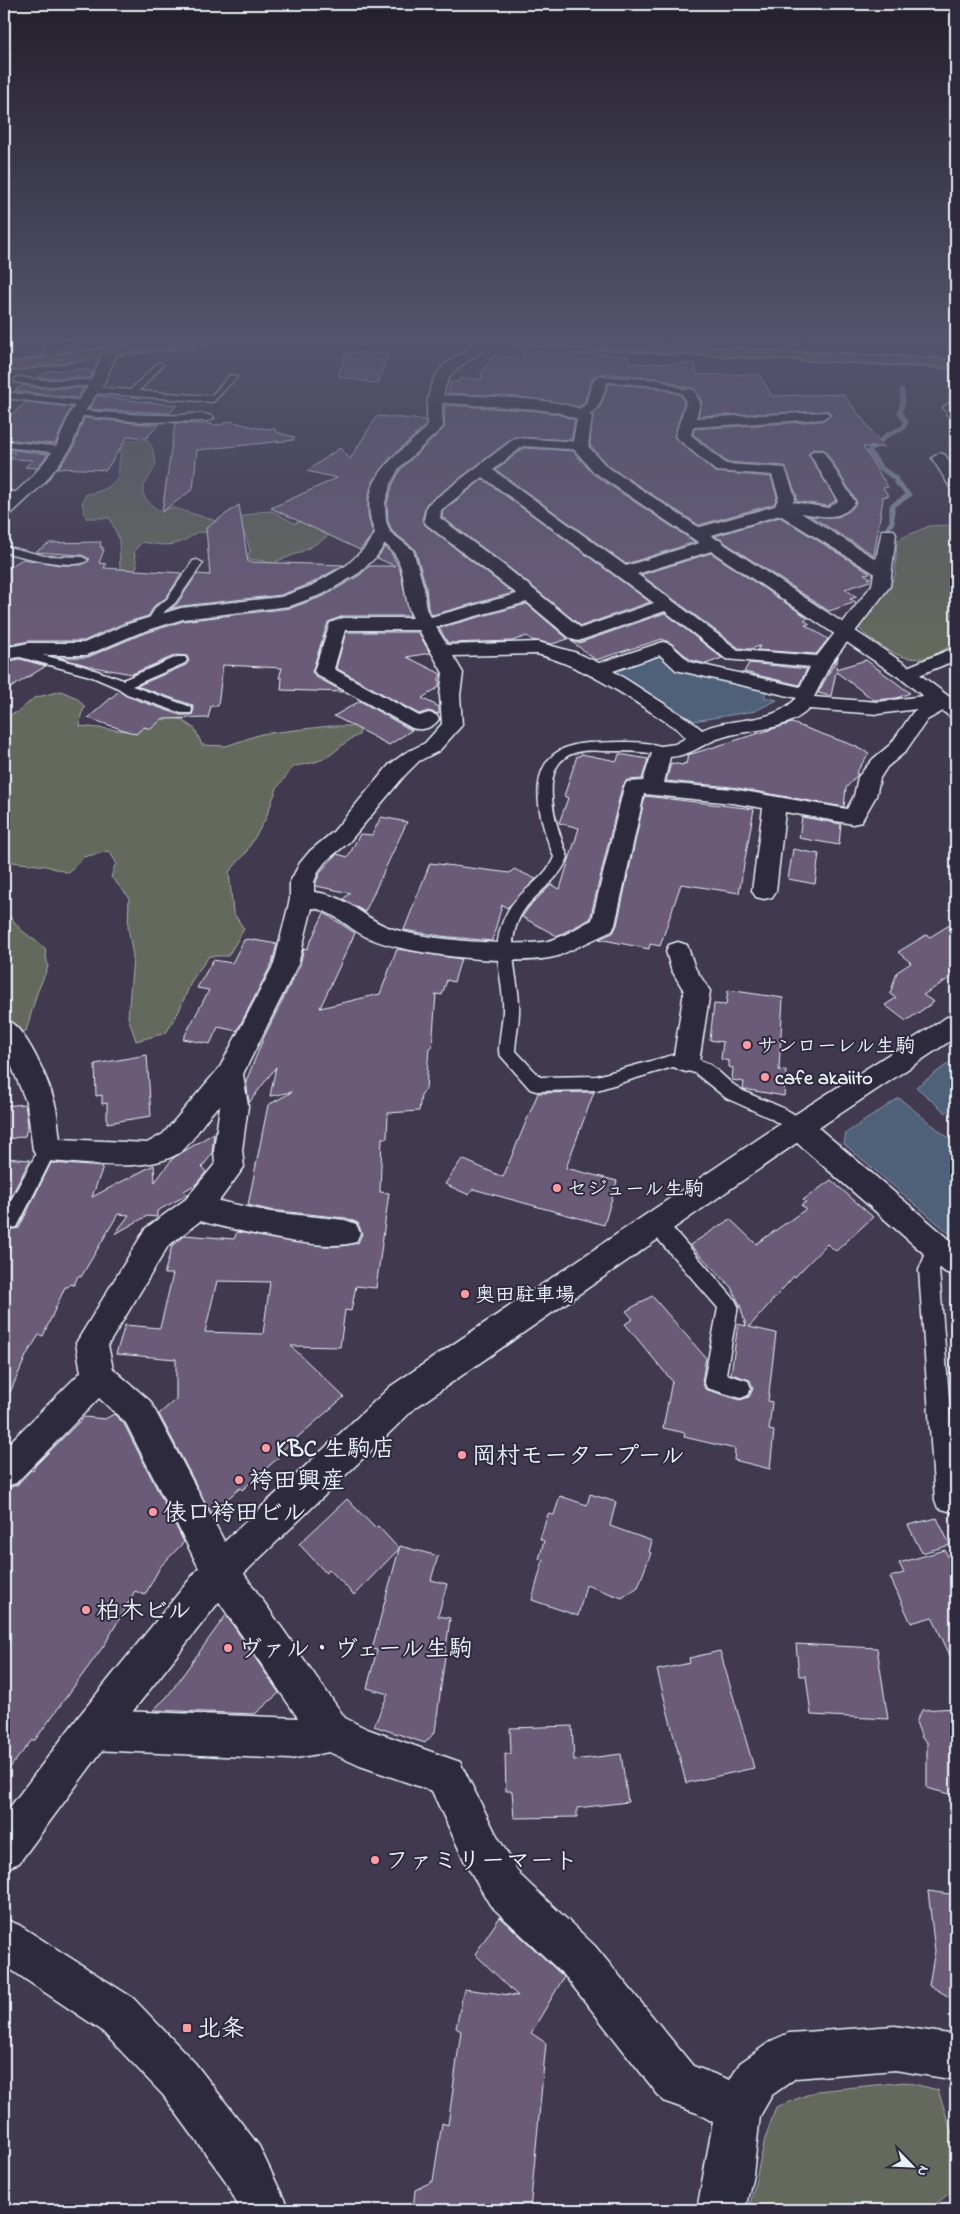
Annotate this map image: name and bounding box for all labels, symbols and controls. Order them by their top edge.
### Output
place label: サンローレル生駒 [757,1033,916,1062]
marker: サンローレル生駒 [741,1039,753,1051]
place label: cafe akaiito [775,1065,873,1094]
marker: cafe akaiito [759,1071,771,1083]
place label: セジュール生駒 [567,1176,704,1205]
marker: セジュール生駒 [551,1182,563,1194]
place label: 奥田駐車場 [475,1282,575,1311]
marker: 奥田駐車場 [459,1288,471,1300]
place label: KBC 生駒店 [276,1433,395,1468]
place label: 岡村モータープール [472,1440,685,1475]
marker: KBC 生駒店 [260,1442,272,1454]
marker: 岡村モータープール [456,1449,468,1461]
place label: 袴田興産 [249,1465,345,1500]
marker: 袴田興産 [233,1474,245,1486]
place label: 俵口袴田ビル [163,1497,307,1532]
marker: 俵口袴田ビル [147,1506,159,1518]
place label: 柏木ビル [96,1595,192,1630]
marker: 柏木ビル [80,1604,92,1616]
place label: ヴァル・ヴェール生駒 [238,1633,473,1668]
marker: ヴァル・ヴェール生駒 [222,1642,234,1654]
place label: ファミリーマート [385,1845,578,1880]
marker: ファミリーマート [369,1854,381,1866]
place label: 北条 [197,2013,245,2048]
marker: 北条 [181,2022,193,2034]
north arrow [888,2142,938,2192]
text: N [911,2162,934,2179]

